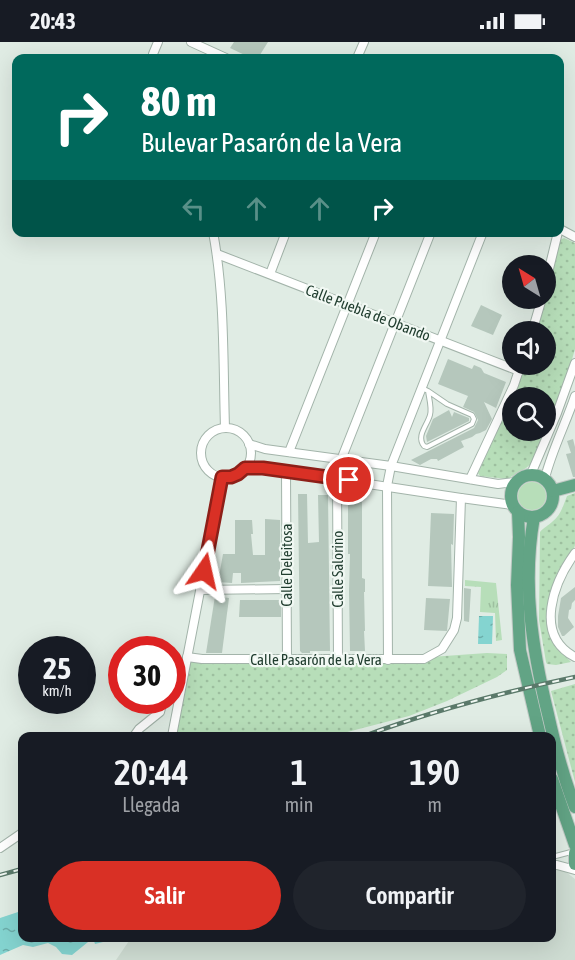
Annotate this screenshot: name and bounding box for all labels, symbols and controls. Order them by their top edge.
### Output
text: 20:43 [30,8,76,34]
text: 80 m [141,77,216,125]
icon: right [42,78,120,156]
text: Bulevar Pasarón de la Vera [141,127,402,158]
icon: left [177,192,210,225]
icon: ahead [240,192,273,225]
icon: ahead [303,192,336,225]
icon: right [366,192,399,225]
north arrow [502,255,556,309]
map controls [502,255,556,441]
street label: Calle Puebla de Obando [303,281,433,344]
button: sound [502,321,556,375]
button: search [502,387,556,441]
pin [323,454,374,505]
icon: arrive [332,463,365,496]
street label: Calle Deleitosa [278,523,295,607]
street label: Calle Salorino [329,531,346,607]
position arrow [172,539,236,603]
speed limit sign: 30 [108,636,186,714]
text: 25 [43,651,71,685]
street label: Calle Pasarón de la Vera [250,651,382,668]
text: km/h [42,682,72,699]
text: 20:44 [114,751,189,793]
text: 1 [291,751,307,793]
text: 190 [409,751,460,793]
text: Llegada [122,793,180,816]
text: min [285,793,313,816]
text: m [427,793,442,816]
button: Salir [48,861,281,930]
button: Compartir [293,861,526,930]

